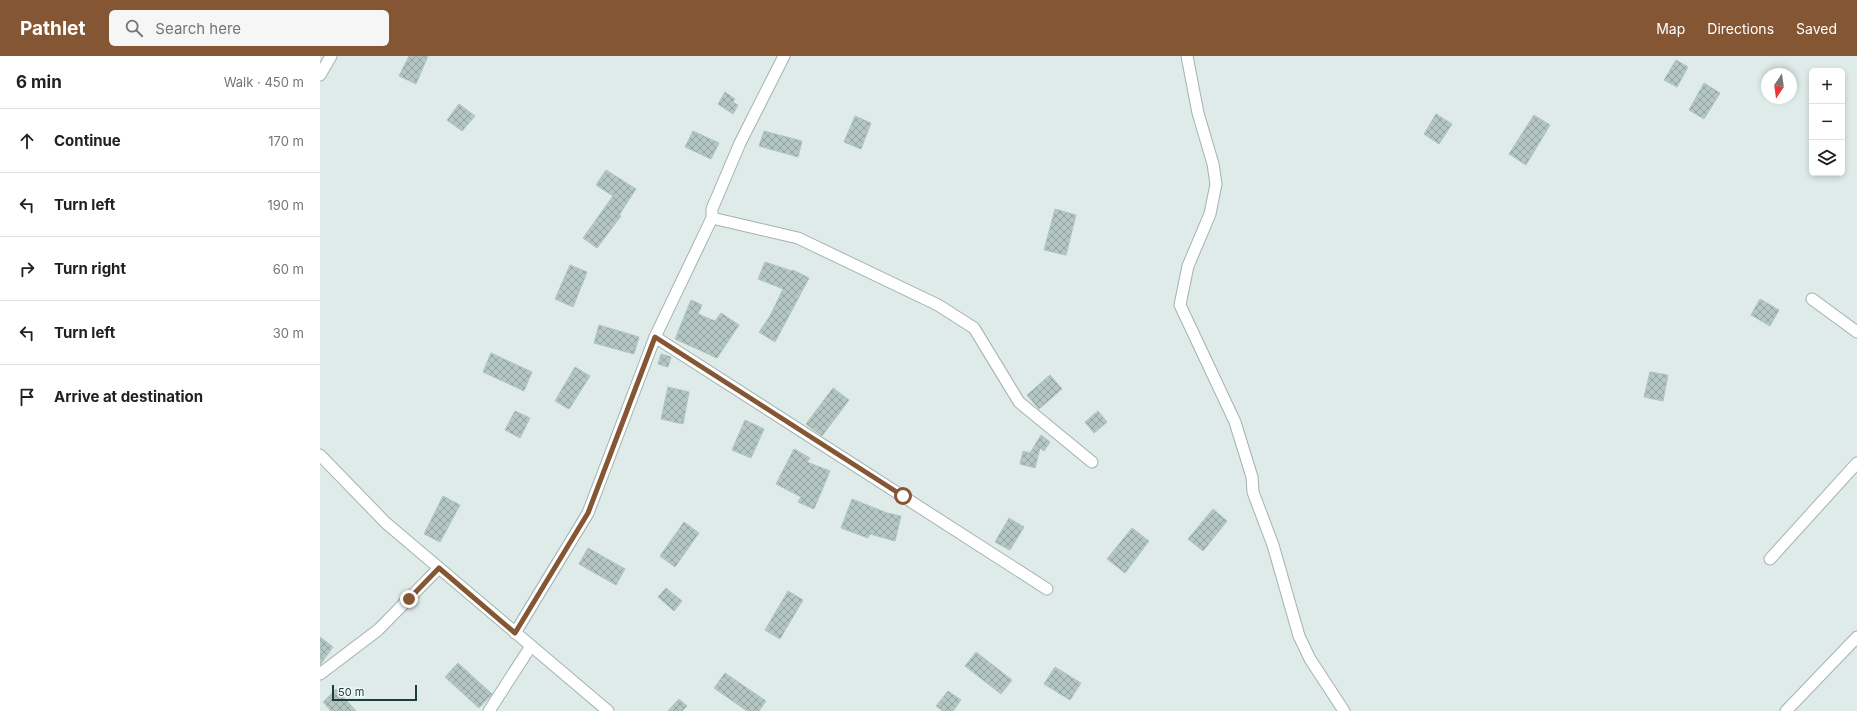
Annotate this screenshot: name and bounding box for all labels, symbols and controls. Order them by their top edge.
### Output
search box [109,10,389,46]
text: Pathlet [20,17,85,40]
icon: search [123,17,145,39]
text: Search here [155,19,241,38]
text: Map [1656,20,1685,37]
text: Directions [1707,20,1774,37]
text: Saved [1796,20,1837,37]
north arrow [1761,68,1797,104]
map controls [1809,68,1845,176]
button: + [1809,68,1845,104]
text: 6 min [16,72,62,92]
text: Walk · 450 m [224,74,304,90]
button: − [1809,104,1845,140]
icon: ahead [16,130,38,152]
text: Continue [54,131,121,150]
text: 170 m [268,133,304,149]
button: layers [1809,140,1845,176]
icon: left [16,194,38,216]
text: Turn left [54,195,115,214]
text: 190 m [267,197,304,213]
icon: right [16,258,38,280]
text: Turn right [54,259,126,278]
text: 60 m [273,261,304,277]
icon: left [16,322,38,344]
text: Turn left [54,323,115,342]
text: 30 m [273,325,304,341]
icon: arrive [16,386,38,408]
text: Arrive at destination [54,387,203,406]
route start [894,487,912,505]
route end [400,590,418,608]
scale bar [332,683,417,702]
text: 50 m [338,685,364,699]

